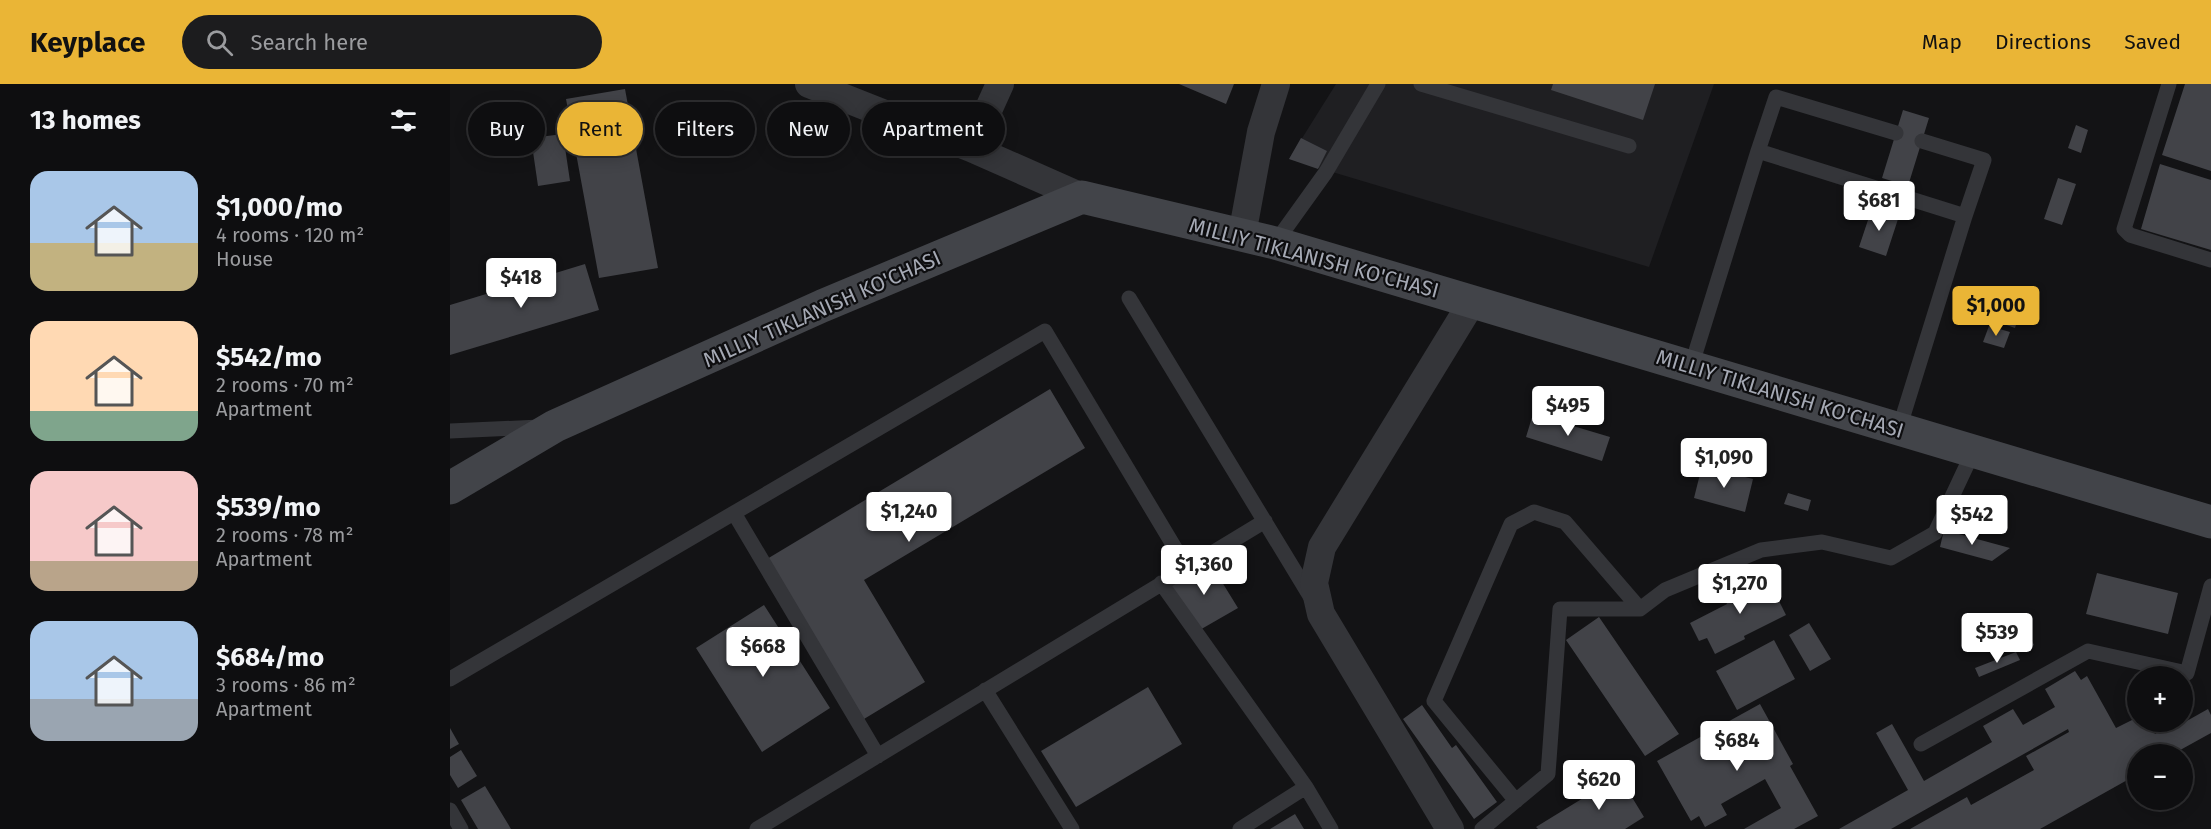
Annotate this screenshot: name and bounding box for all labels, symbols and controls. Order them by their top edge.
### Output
search box [182,15,602,69]
text: Keyplace [30,26,146,59]
icon: search [203,26,236,59]
text: Search here [251,29,368,56]
text: Map [1922,29,1962,55]
text: Directions [1995,29,2091,55]
text: Saved [2124,29,2181,55]
chip: Buy [468,102,545,156]
chip: Rent [557,102,643,156]
chip: Filters [655,102,755,156]
chip: New [767,102,850,156]
chip: Apartment [862,102,1005,156]
icon: filters [387,104,420,137]
text: 13 homes [30,105,141,136]
pin: $681 [1843,181,1915,232]
text: $681 [1858,188,1900,212]
text: $1,000/mo [216,192,343,223]
icon: home [78,195,150,267]
street label: MILLIY TIKLANISH KO'CHASI [1186,212,1442,304]
text: 4 rooms · 120 m² [216,223,364,247]
street label: MILLIY TIKLANISH KO'CHASI [699,245,945,373]
text: House [216,247,273,271]
pin: $418 [485,258,557,309]
text: $418 [500,265,542,289]
pin: $1,000 [1947,286,2045,337]
text: $1,000 [1966,293,2026,317]
text: $542/mo [216,342,322,373]
street label: MILLIY TIKLANISH KO'CHASI [1653,344,1907,444]
icon: home [78,345,150,417]
text: 2 rooms · 70 m² [216,373,354,397]
pin: $495 [1532,386,1604,437]
text: $495 [1546,393,1590,417]
text: Apartment [216,397,312,421]
pin: $1,090 [1675,438,1773,489]
text: $1,090 [1695,445,1753,469]
text: $539/mo [216,492,321,523]
pin: $1,240 [860,492,958,543]
icon: home [78,495,150,567]
pin: $542 [1936,495,2008,546]
text: $1,240 [880,499,938,523]
text: $542 [1951,502,1993,526]
text: 2 rooms · 78 m² [216,523,353,547]
pin: $1,360 [1155,545,1253,596]
text: Apartment [216,547,312,571]
text: $1,360 [1175,552,1233,576]
pin: $1,270 [1691,564,1789,615]
text: $1,270 [1712,571,1768,595]
pin: $539 [1961,613,2033,664]
text: $539 [1976,620,2018,644]
pin: $668 [727,627,799,678]
text: $668 [740,634,786,658]
text: $684/mo [216,642,324,673]
icon: home [78,645,150,717]
map controls [2127,666,2193,810]
button: + [2127,666,2193,732]
text: 3 rooms · 86 m² [216,673,356,697]
text: Apartment [216,697,312,721]
pin: $684 [1701,721,1773,772]
text: $684 [1714,728,1760,752]
button: − [2127,744,2193,810]
pin: $620 [1563,760,1635,811]
text: $620 [1577,767,1621,791]

